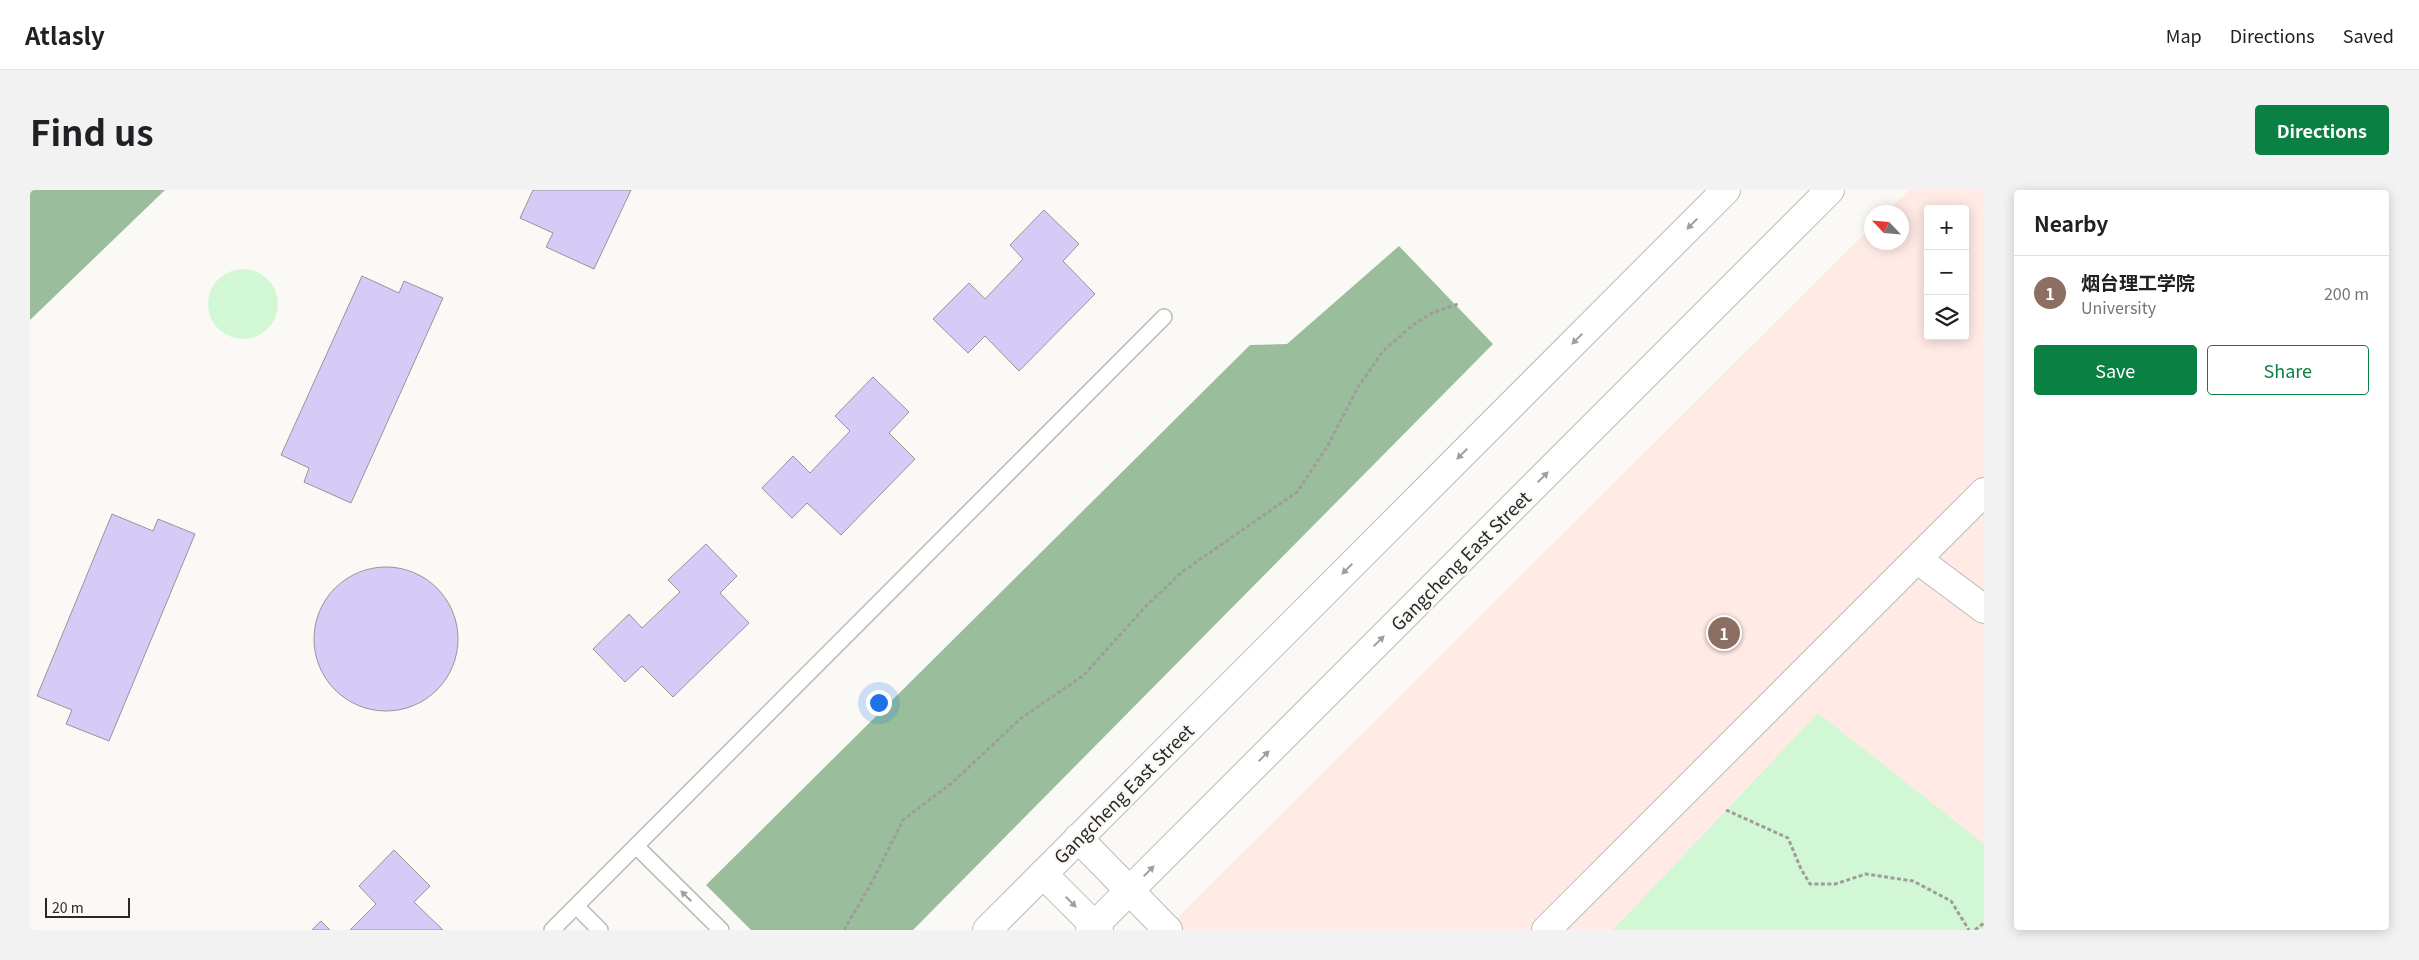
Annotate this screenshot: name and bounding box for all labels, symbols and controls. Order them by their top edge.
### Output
text: Atlasly [25,17,105,52]
text: Map [2166,22,2202,48]
text: Directions [2230,22,2315,48]
text: Saved [2343,22,2394,48]
text: Find us [30,105,154,156]
button: Directions [2255,105,2389,155]
north arrow [1864,205,1909,250]
map controls [1924,205,1969,340]
button: + [1924,205,1969,250]
text: Nearby [2034,208,2108,238]
one-way arrow [1686,218,1698,230]
button: − [1924,250,1969,295]
text: 烟台理工学院 [2081,268,2195,295]
text: 1 [2045,281,2055,305]
text: 200 m [2324,281,2369,305]
button: layers [1924,295,1969,340]
text: University [2081,295,2156,319]
one-way arrow [1571,333,1583,345]
button: Save [2034,345,2197,395]
button: Share [2207,345,2369,395]
one-way arrow [1456,448,1468,460]
one-way arrow [1537,471,1549,483]
street label: Gangcheng East Street [1384,484,1536,636]
one-way arrow [1341,563,1353,575]
pin: 1 [1708,614,1740,652]
one-way arrow [1373,635,1385,647]
your location [866,690,892,716]
street label: Gangcheng East Street [1047,717,1199,869]
one-way arrow [1258,750,1270,762]
one-way arrow [1143,865,1155,877]
one-way arrow [681,890,693,902]
scale bar [45,895,130,918]
one-way arrow [1065,896,1077,908]
text: 20 m [52,897,84,917]

